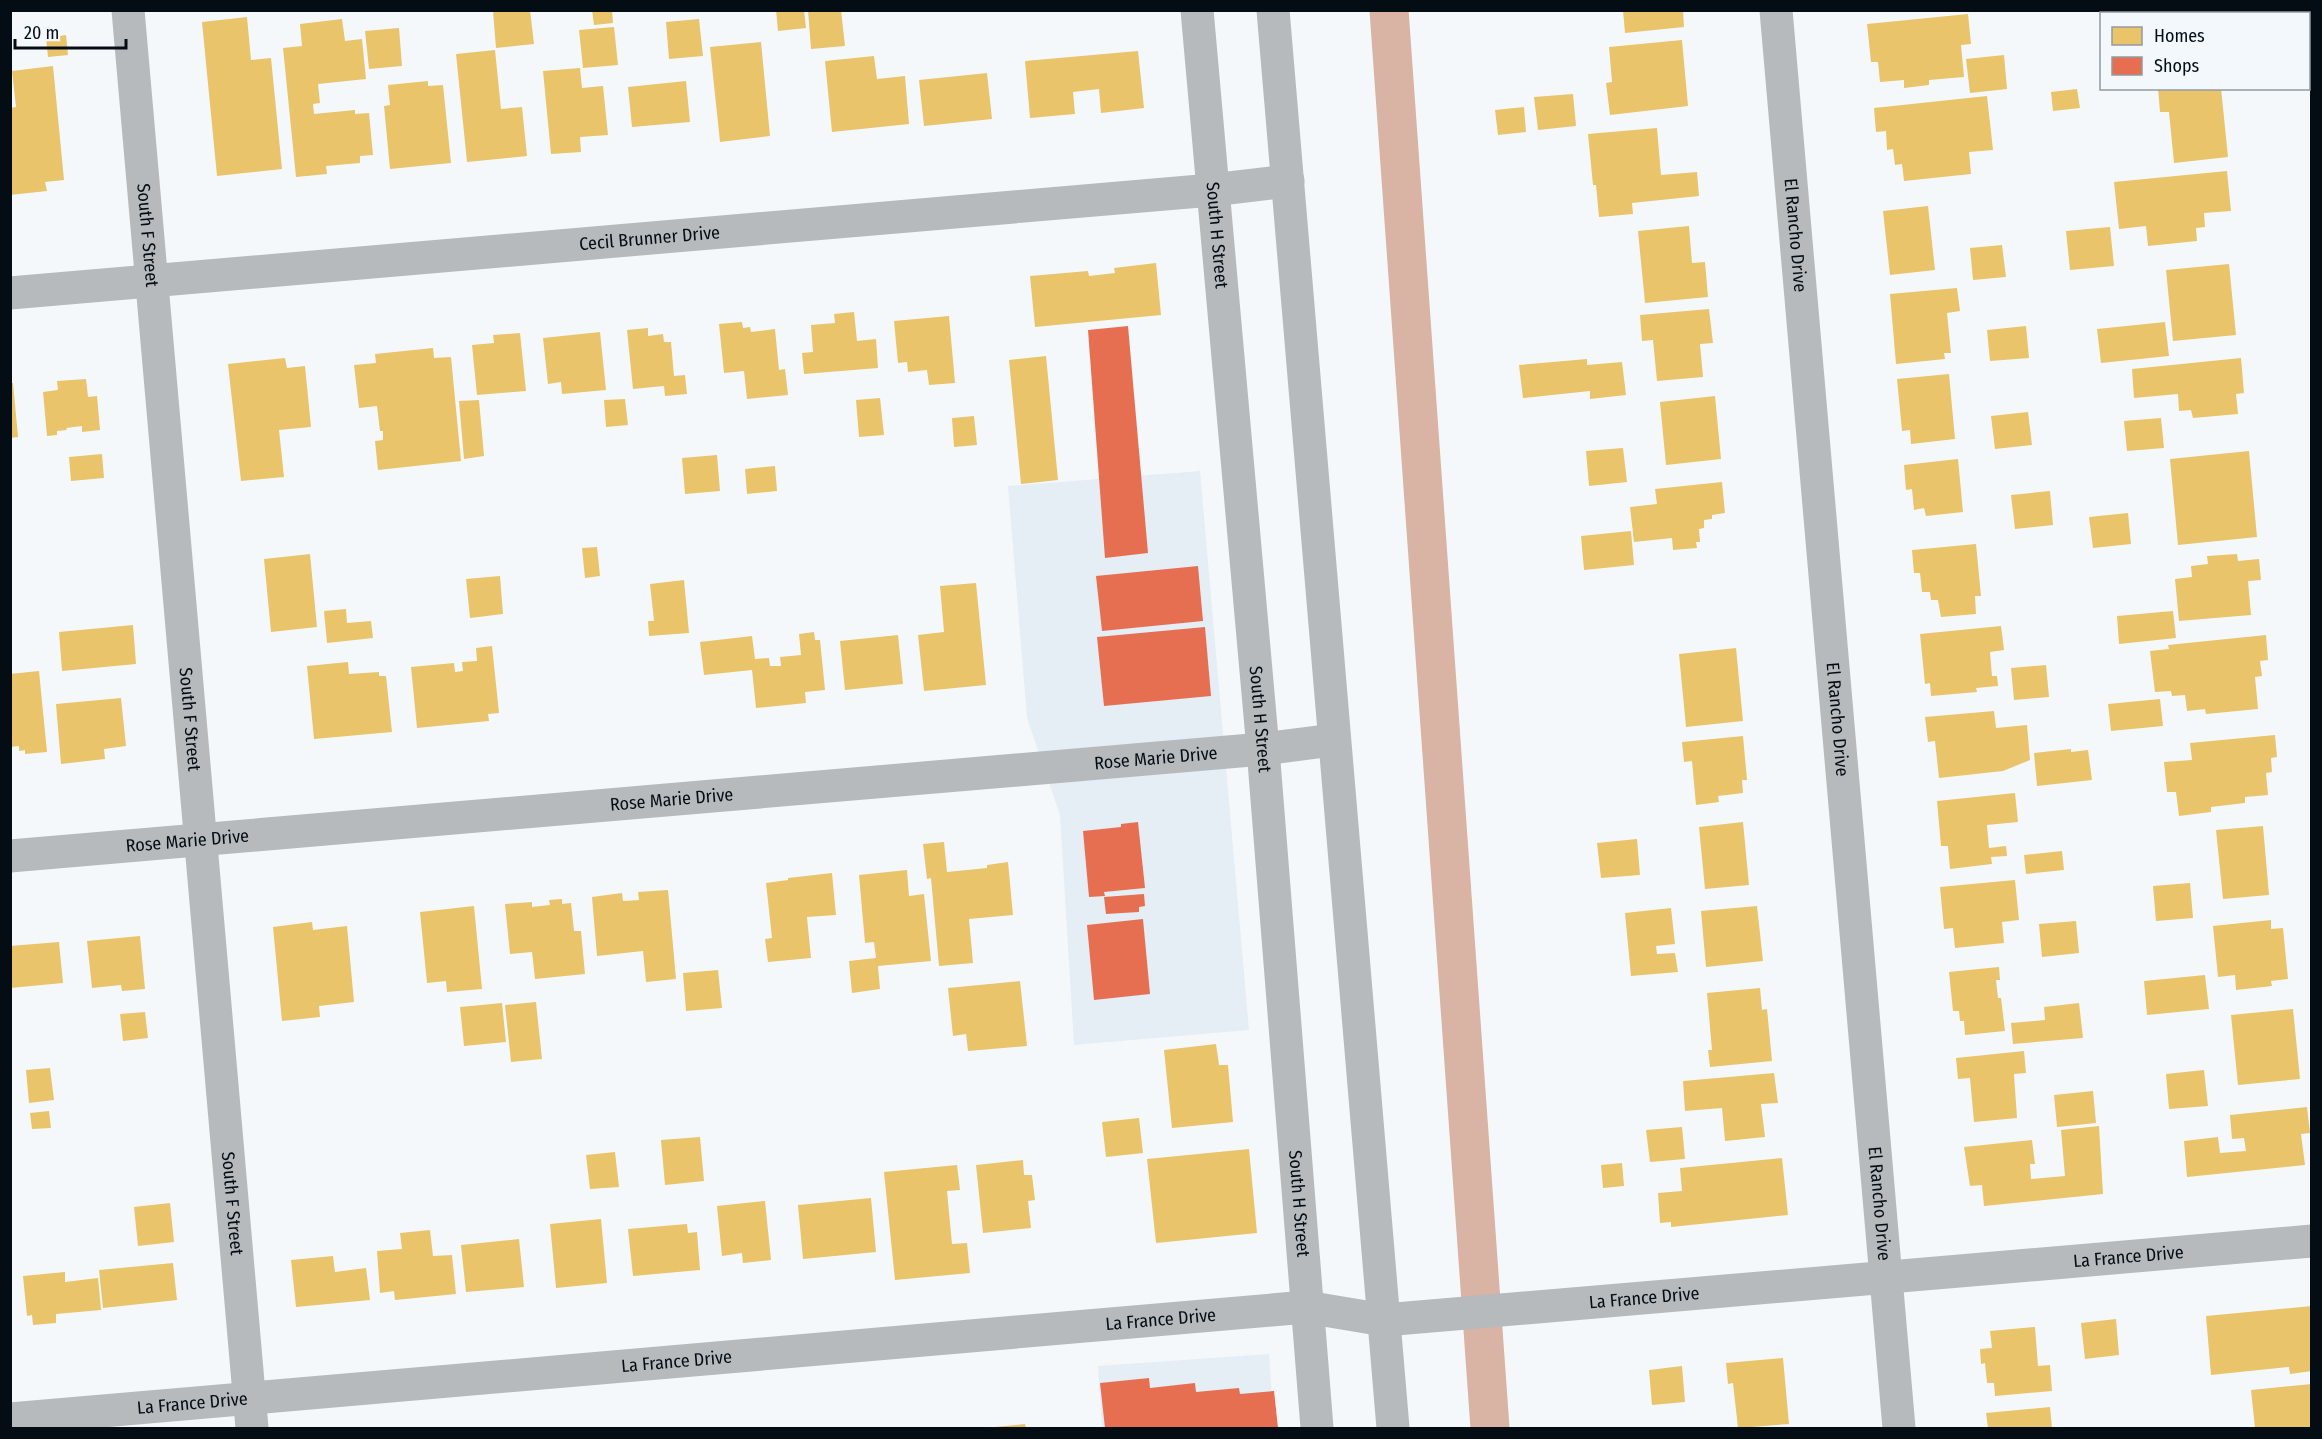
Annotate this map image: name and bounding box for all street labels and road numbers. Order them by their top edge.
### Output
street label: El Rancho Drive [1780,177,1811,293]
street label: South H Street [1201,181,1233,289]
street label: South F Street [132,182,163,288]
street label: Cecil Brunner Drive [578,221,721,255]
street label: El Rancho Drive [1822,661,1853,777]
street label: South H Street [1245,665,1276,773]
street label: South F Street [175,667,206,772]
street label: Rose Marie Drive [1093,742,1218,774]
street label: Rose Marie Drive [609,783,734,816]
street label: Rose Marie Drive [125,825,250,857]
street label: El Rancho Drive [1864,1146,1895,1262]
street label: South H Street [1284,1149,1314,1258]
street label: South F Street [217,1151,248,1256]
street label: La France Drive [2072,1241,2185,1272]
street label: La France Drive [1588,1282,1700,1314]
street label: La France Drive [1105,1304,1217,1335]
street label: La France Drive [620,1346,733,1377]
street label: La France Drive [136,1388,249,1419]

